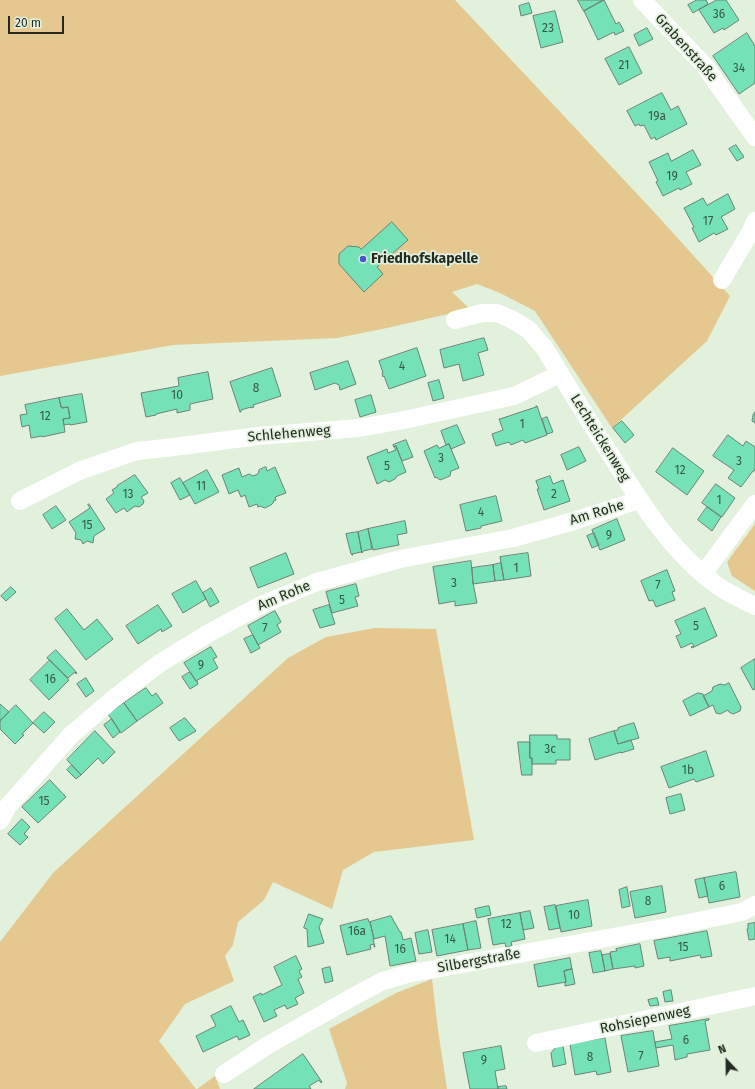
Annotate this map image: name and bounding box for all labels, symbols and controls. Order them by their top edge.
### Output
scale bar [10,8,66,34]
house number: 36 [713,8,725,22]
street label: Grabenstraße [651,11,721,85]
text: 20 m [15,16,41,30]
house number: 23 [542,22,554,36]
house number: 21 [619,59,629,73]
house number: 34 [733,62,745,76]
house number: 19a [648,110,666,124]
house number: 19 [666,170,678,184]
house number: 17 [703,215,713,229]
place label: Friedhofskapelle [371,251,478,267]
marker: Friedhofskapelle [358,254,368,264]
house number: 4 [399,360,405,374]
house number: 8 [253,382,259,396]
house number: 10 [171,389,183,403]
street label: Lechteickenweg [566,391,634,485]
house number: 12 [39,410,51,424]
house number: 1 [519,418,525,432]
street label: Schlehenweg [247,422,331,446]
house number: 3 [438,452,444,466]
house number: 3 [736,455,742,469]
house number: 5 [384,460,390,474]
house number: 12 [674,464,686,478]
house number: 11 [196,480,206,494]
house number: 13 [122,488,134,502]
house number: 2 [551,488,557,502]
house number: 1 [716,494,722,508]
street label: Am Rohe [568,497,626,529]
house number: 4 [478,506,484,520]
house number: 15 [81,519,93,533]
house number: 9 [606,529,612,543]
house number: 1 [513,562,519,576]
street label: Am Rohe [255,577,313,615]
house number: 3 [451,577,457,591]
house number: 7 [655,579,661,593]
house number: 5 [339,594,345,608]
house number: 5 [693,620,699,634]
house number: 7 [262,622,268,636]
house number: 9 [198,659,204,673]
house number: 16 [44,673,56,687]
house number: 3c [544,743,556,757]
house number: 1b [682,764,694,778]
house number: 15 [38,795,50,809]
house number: 6 [719,880,725,894]
house number: 8 [645,895,651,909]
house number: 10 [568,909,580,923]
house number: 12 [500,918,512,932]
house number: 16a [348,925,366,939]
house number: 14 [444,933,456,947]
house number: 15 [677,941,689,955]
house number: 16 [394,943,406,957]
street label: Silbergstraße [436,945,522,977]
street label: Rohsiepenweg [598,1002,692,1038]
house number: 6 [683,1034,689,1048]
north arrow [707,1041,747,1081]
text: N [716,1042,728,1057]
house number: 7 [638,1050,644,1064]
house number: 8 [587,1051,593,1065]
house number: 9 [481,1054,487,1068]

